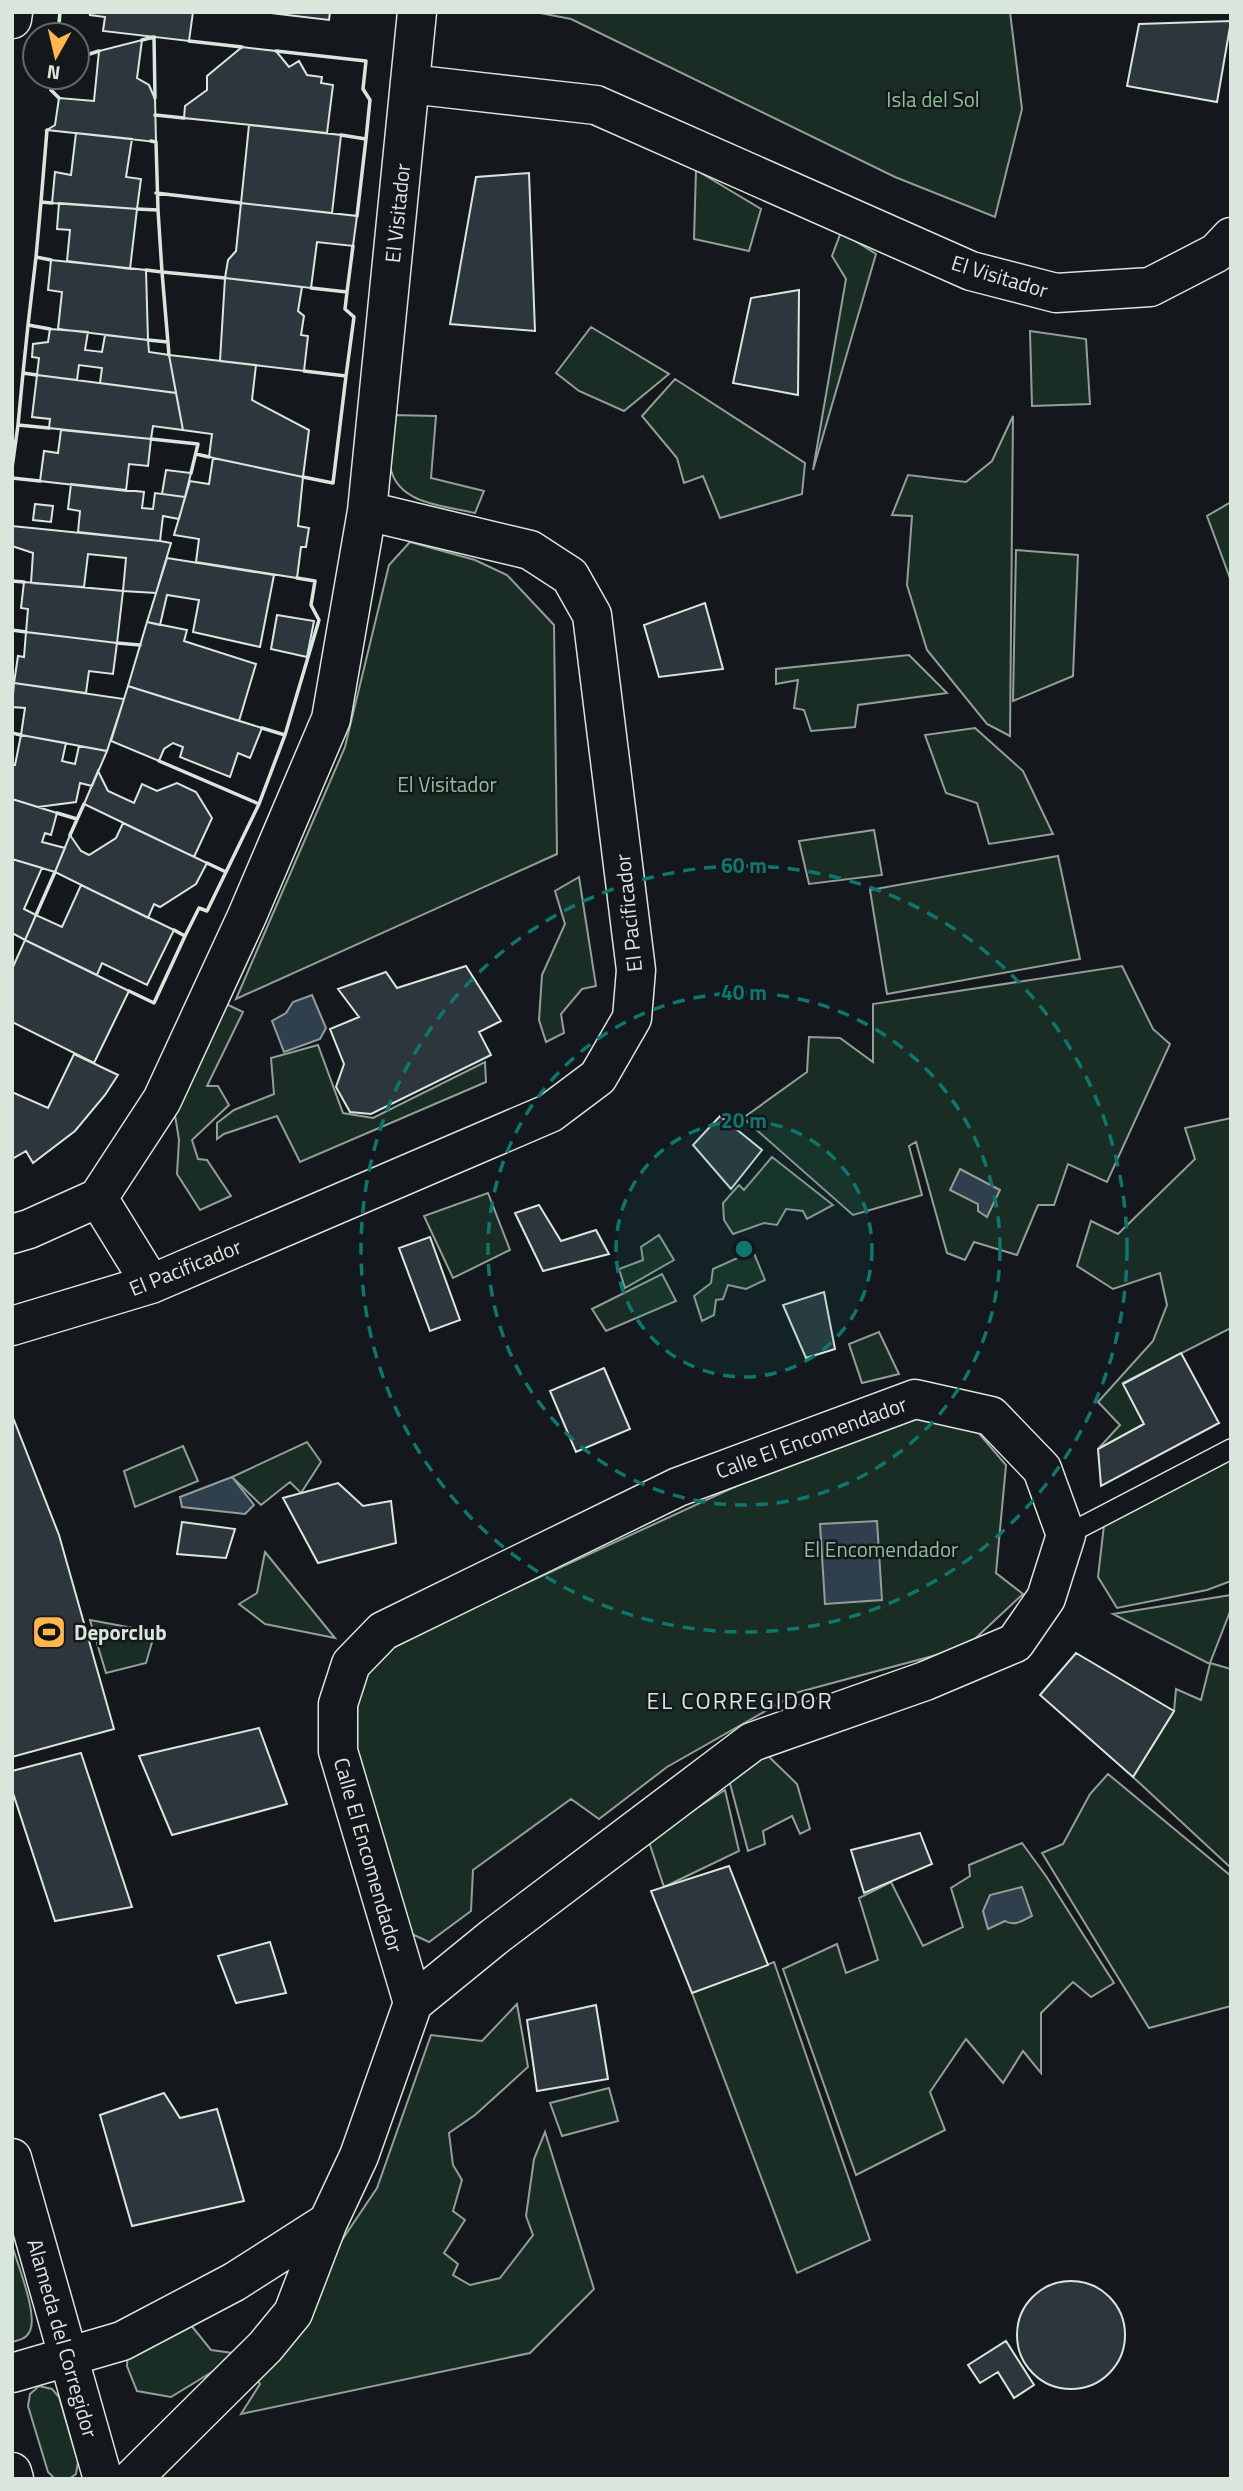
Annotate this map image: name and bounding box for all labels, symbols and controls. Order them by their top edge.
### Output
north arrow [21,21,91,91]
text: N [45,58,62,89]
park label: Isla del Sol [886,83,980,115]
street label: El Visitador [376,162,418,264]
street label: El Visitador [948,246,1052,306]
park label: El Visitador [397,768,497,800]
text: 60 m [721,849,767,881]
street label: El Pacificador [606,852,650,974]
text: 40 m [721,976,767,1008]
text: 20 m [721,1104,767,1136]
street label: El Pacificador [124,1230,246,1304]
centre of rings [732,1237,756,1261]
street label: Calle El Encomendador [711,1388,911,1486]
park label: El Encomendador [804,1533,958,1565]
sports icon: Deporclub [30,1613,68,1651]
place label: Deporclub [74,1616,167,1648]
district label: EL CORREGIDOR [646,1683,834,1718]
street label: Calle El Encomendador [326,1754,412,1956]
street label: Alameda del Corregidor [19,2235,107,2441]

